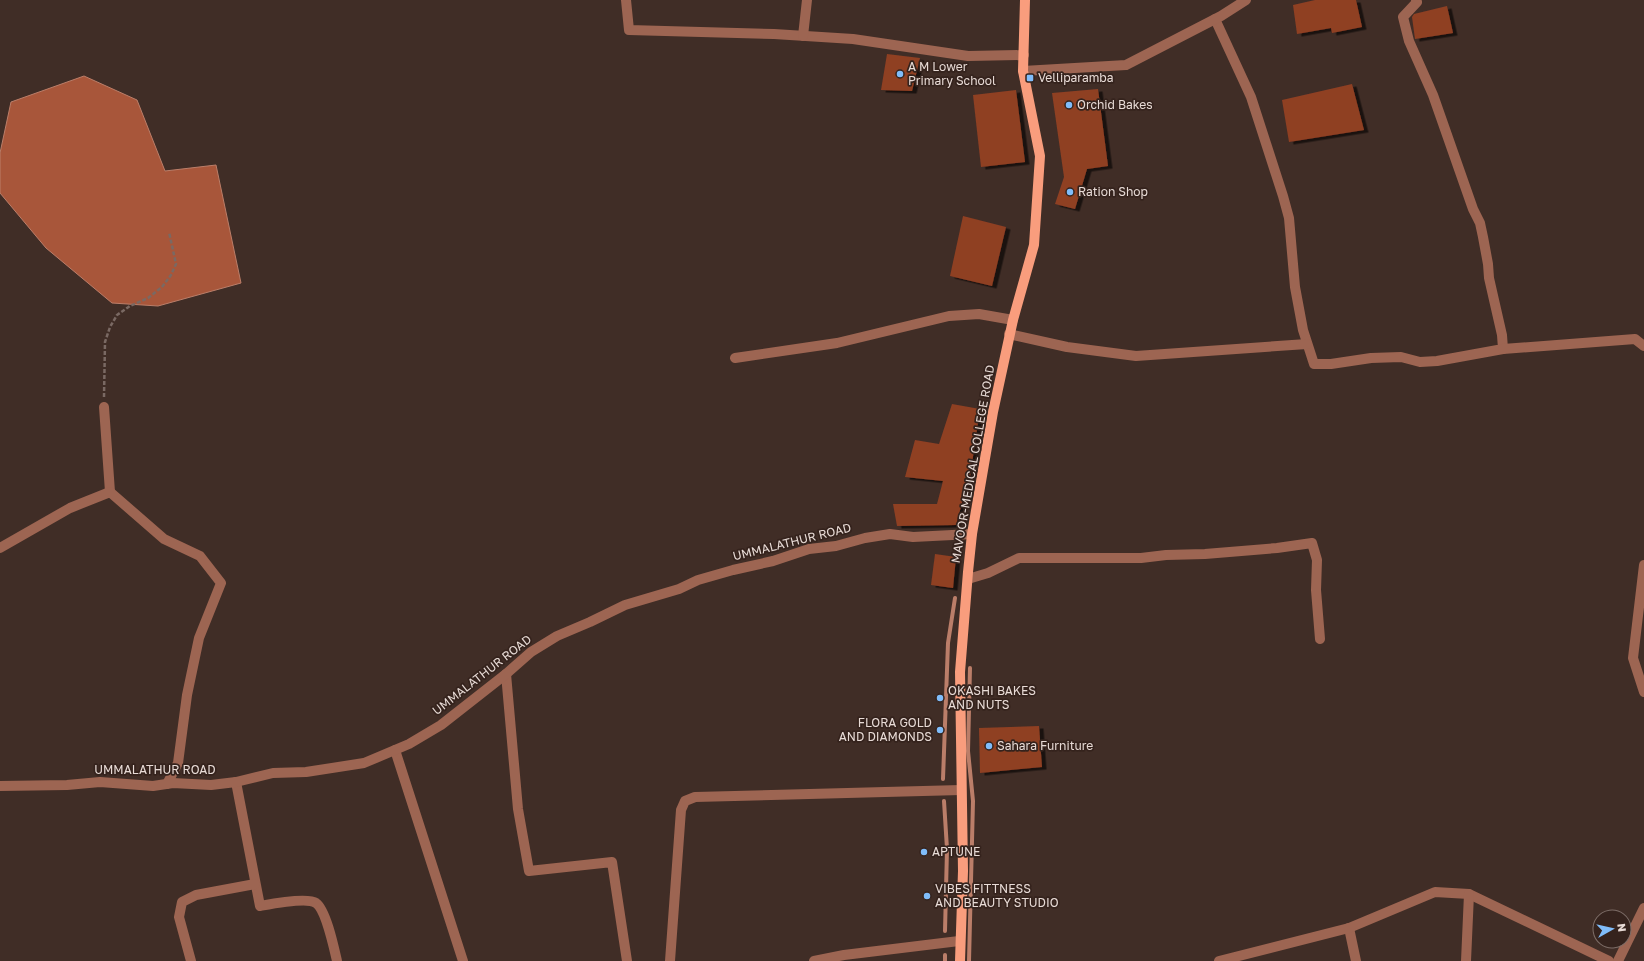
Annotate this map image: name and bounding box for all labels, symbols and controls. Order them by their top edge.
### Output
place label: A M Lower Primary School [908,59,996,88]
marker: A M Lower Primary School [895,69,905,79]
place label: Velliparamba [1038,70,1113,85]
marker: Velliparamba [1025,73,1035,83]
place label: Orchid Bakes [1077,97,1153,112]
marker: Orchid Bakes [1064,100,1074,110]
place label: Ration Shop [1078,184,1148,199]
marker: Ration Shop [1065,187,1075,197]
street label: MAVOOR-MEDICAL COLLEGE ROAD [948,364,997,564]
street label: UMMALATHUR ROAD [731,520,853,563]
street label: UMMALATHUR ROAD [429,631,534,718]
place label: OKASHI BAKES AND NUTS [948,683,1036,712]
marker: OKASHI BAKES AND NUTS [935,693,945,703]
place label: FLORA GOLD AND DIAMONDS [839,715,932,744]
marker: FLORA GOLD AND DIAMONDS [935,725,945,735]
place label: Sahara Furniture [997,738,1093,753]
marker: Sahara Furniture [984,741,994,751]
street label: UMMALATHUR ROAD [94,762,216,777]
place label: APTUNE [932,844,980,859]
marker: APTUNE [919,847,929,857]
place label: VIBES FITTNESS AND BEAUTY STUDIO [935,881,1059,910]
marker: VIBES FITTNESS AND BEAUTY STUDIO [922,891,932,901]
north arrow [1592,909,1632,949]
text: N [1615,922,1629,933]

